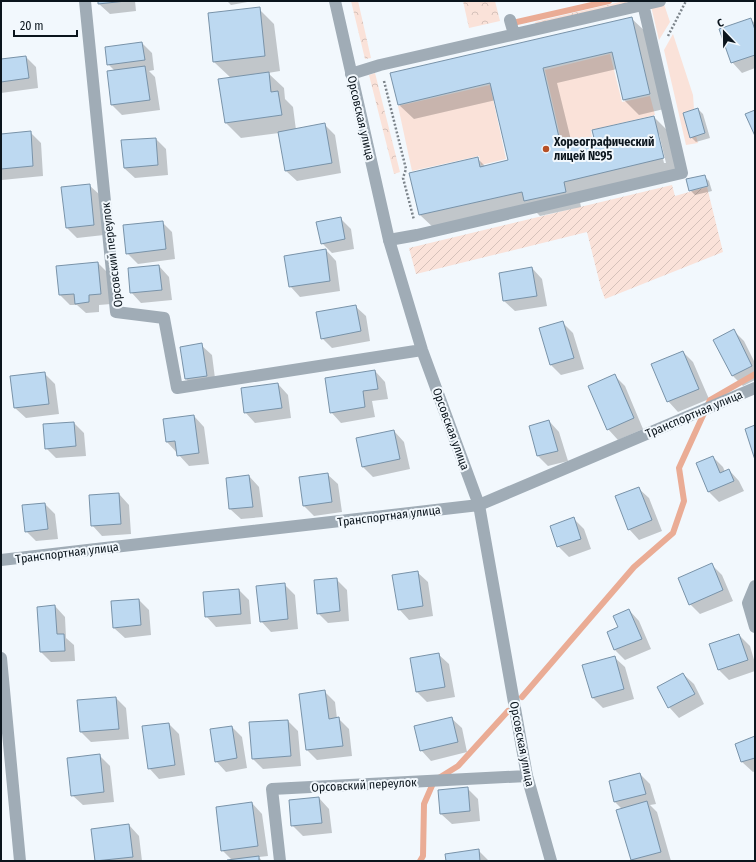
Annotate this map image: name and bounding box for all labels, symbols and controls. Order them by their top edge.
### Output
scale bar [14,12,77,38]
north arrow [704,12,744,52]
text: С [715,16,726,30]
text: 20 m [20,19,44,33]
street label: Орсовская улица [344,74,378,162]
place label: Хореографический лицей №95 [553,135,654,163]
marker: Хореографический лицей №95 [541,144,551,154]
street label: Орсовский переулок [99,201,125,308]
street label: Орсовская улица [430,386,472,472]
street label: Транспортная улица [643,387,745,441]
street label: Транспортная улица [337,503,442,529]
street label: Транспортная улица [15,540,120,566]
street label: Орсовская улица [507,700,537,788]
street label: Орсовский переулок [311,775,417,795]

